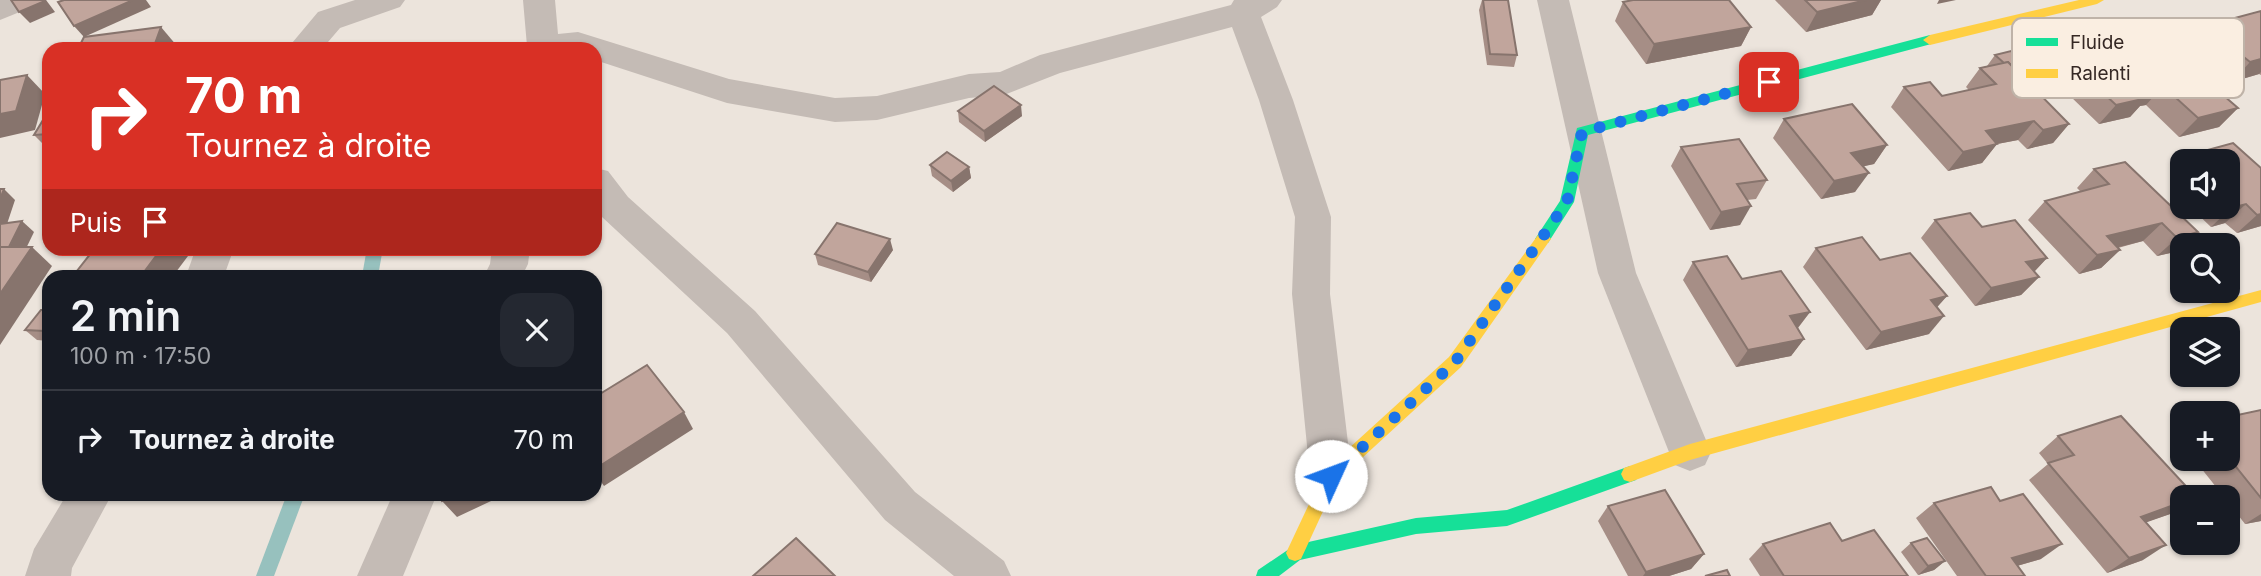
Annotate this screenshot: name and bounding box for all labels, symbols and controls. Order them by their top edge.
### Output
legend [2012,18,2244,98]
text: Fluide [2070,31,2124,54]
pin [1739,52,1799,112]
text: Ralenti [2070,62,2131,85]
icon: arrive [1750,63,1788,101]
text: 70 m [185,66,302,125]
icon: right [70,70,161,161]
text: Tournez à droite [185,126,431,165]
map controls [2170,149,2240,555]
button: sound [2170,149,2240,219]
icon: arrive [136,203,174,241]
text: Puis [70,207,122,238]
button: search [2170,233,2240,303]
text: 2 min [70,290,181,341]
button: close [500,293,574,367]
button: layers [2170,317,2240,387]
text: 100 m · 17:50 [70,342,211,370]
button: + [2170,401,2240,471]
icon: right [70,420,108,458]
text: Tournez à droite [129,424,335,455]
text: 70 m [513,424,574,455]
position arrow [1294,439,1368,513]
button: − [2170,485,2240,555]

